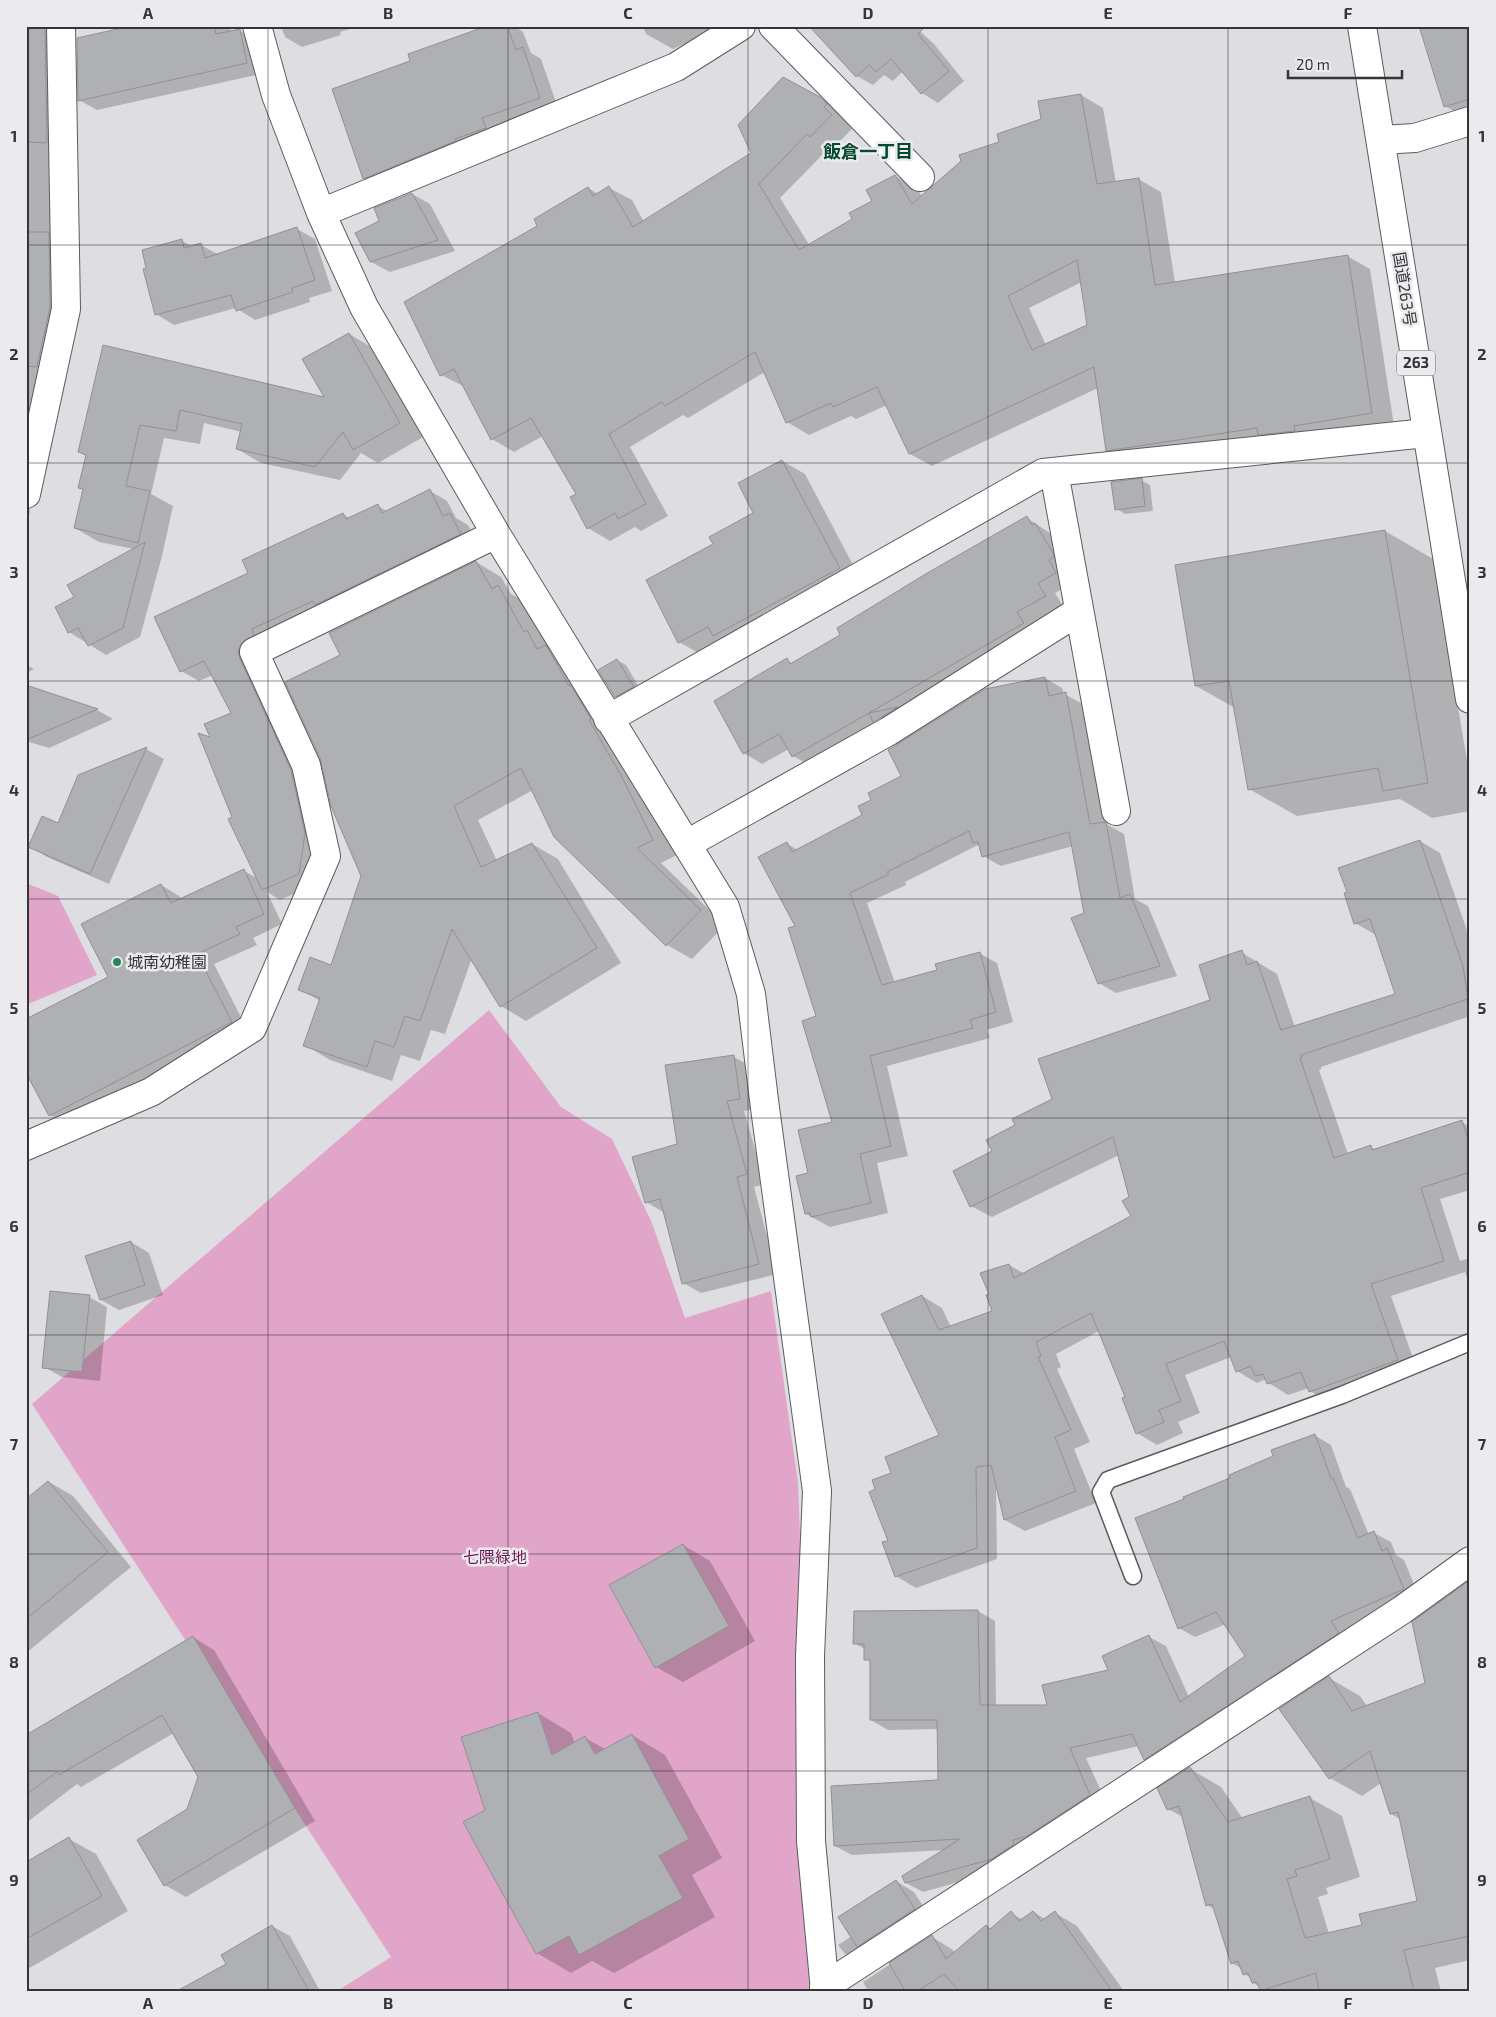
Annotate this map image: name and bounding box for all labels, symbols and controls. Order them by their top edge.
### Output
text: A [143,3,154,22]
text: B [383,3,393,22]
text: C [623,3,633,22]
text: D [863,3,874,22]
text: E [1103,3,1113,22]
text: F [1344,3,1353,22]
scale bar [1288,48,1402,80]
text: 20 m [1296,55,1330,73]
text: 1 [11,126,17,145]
text: 1 [1479,126,1485,145]
district label: 飯倉一丁目 [823,140,913,162]
street label: 国道263号 [1390,250,1421,327]
text: 2 [9,344,19,363]
text: 2 [1477,344,1487,363]
road number: 263 [1397,350,1435,376]
text: 3 [9,562,19,581]
text: 3 [1477,562,1487,581]
text: 4 [9,780,19,799]
text: 4 [1477,780,1487,799]
place label: 城南幼稚園 [127,952,207,971]
marker: 城南幼稚園 [111,956,123,968]
text: 5 [10,998,19,1017]
text: 5 [1478,998,1487,1017]
text: 6 [9,1216,19,1235]
text: 6 [1477,1216,1487,1235]
text: 7 [10,1434,19,1453]
text: 7 [1478,1434,1487,1453]
park label: 七隈緑地 [463,1547,527,1566]
text: 8 [9,1652,19,1671]
text: 8 [1477,1652,1487,1671]
text: 9 [9,1870,19,1889]
text: 9 [1477,1870,1487,1889]
text: A [143,1993,154,2012]
text: B [383,1993,393,2012]
text: C [623,1993,633,2012]
text: D [863,1993,874,2012]
text: E [1103,1993,1113,2012]
text: F [1344,1993,1353,2012]

